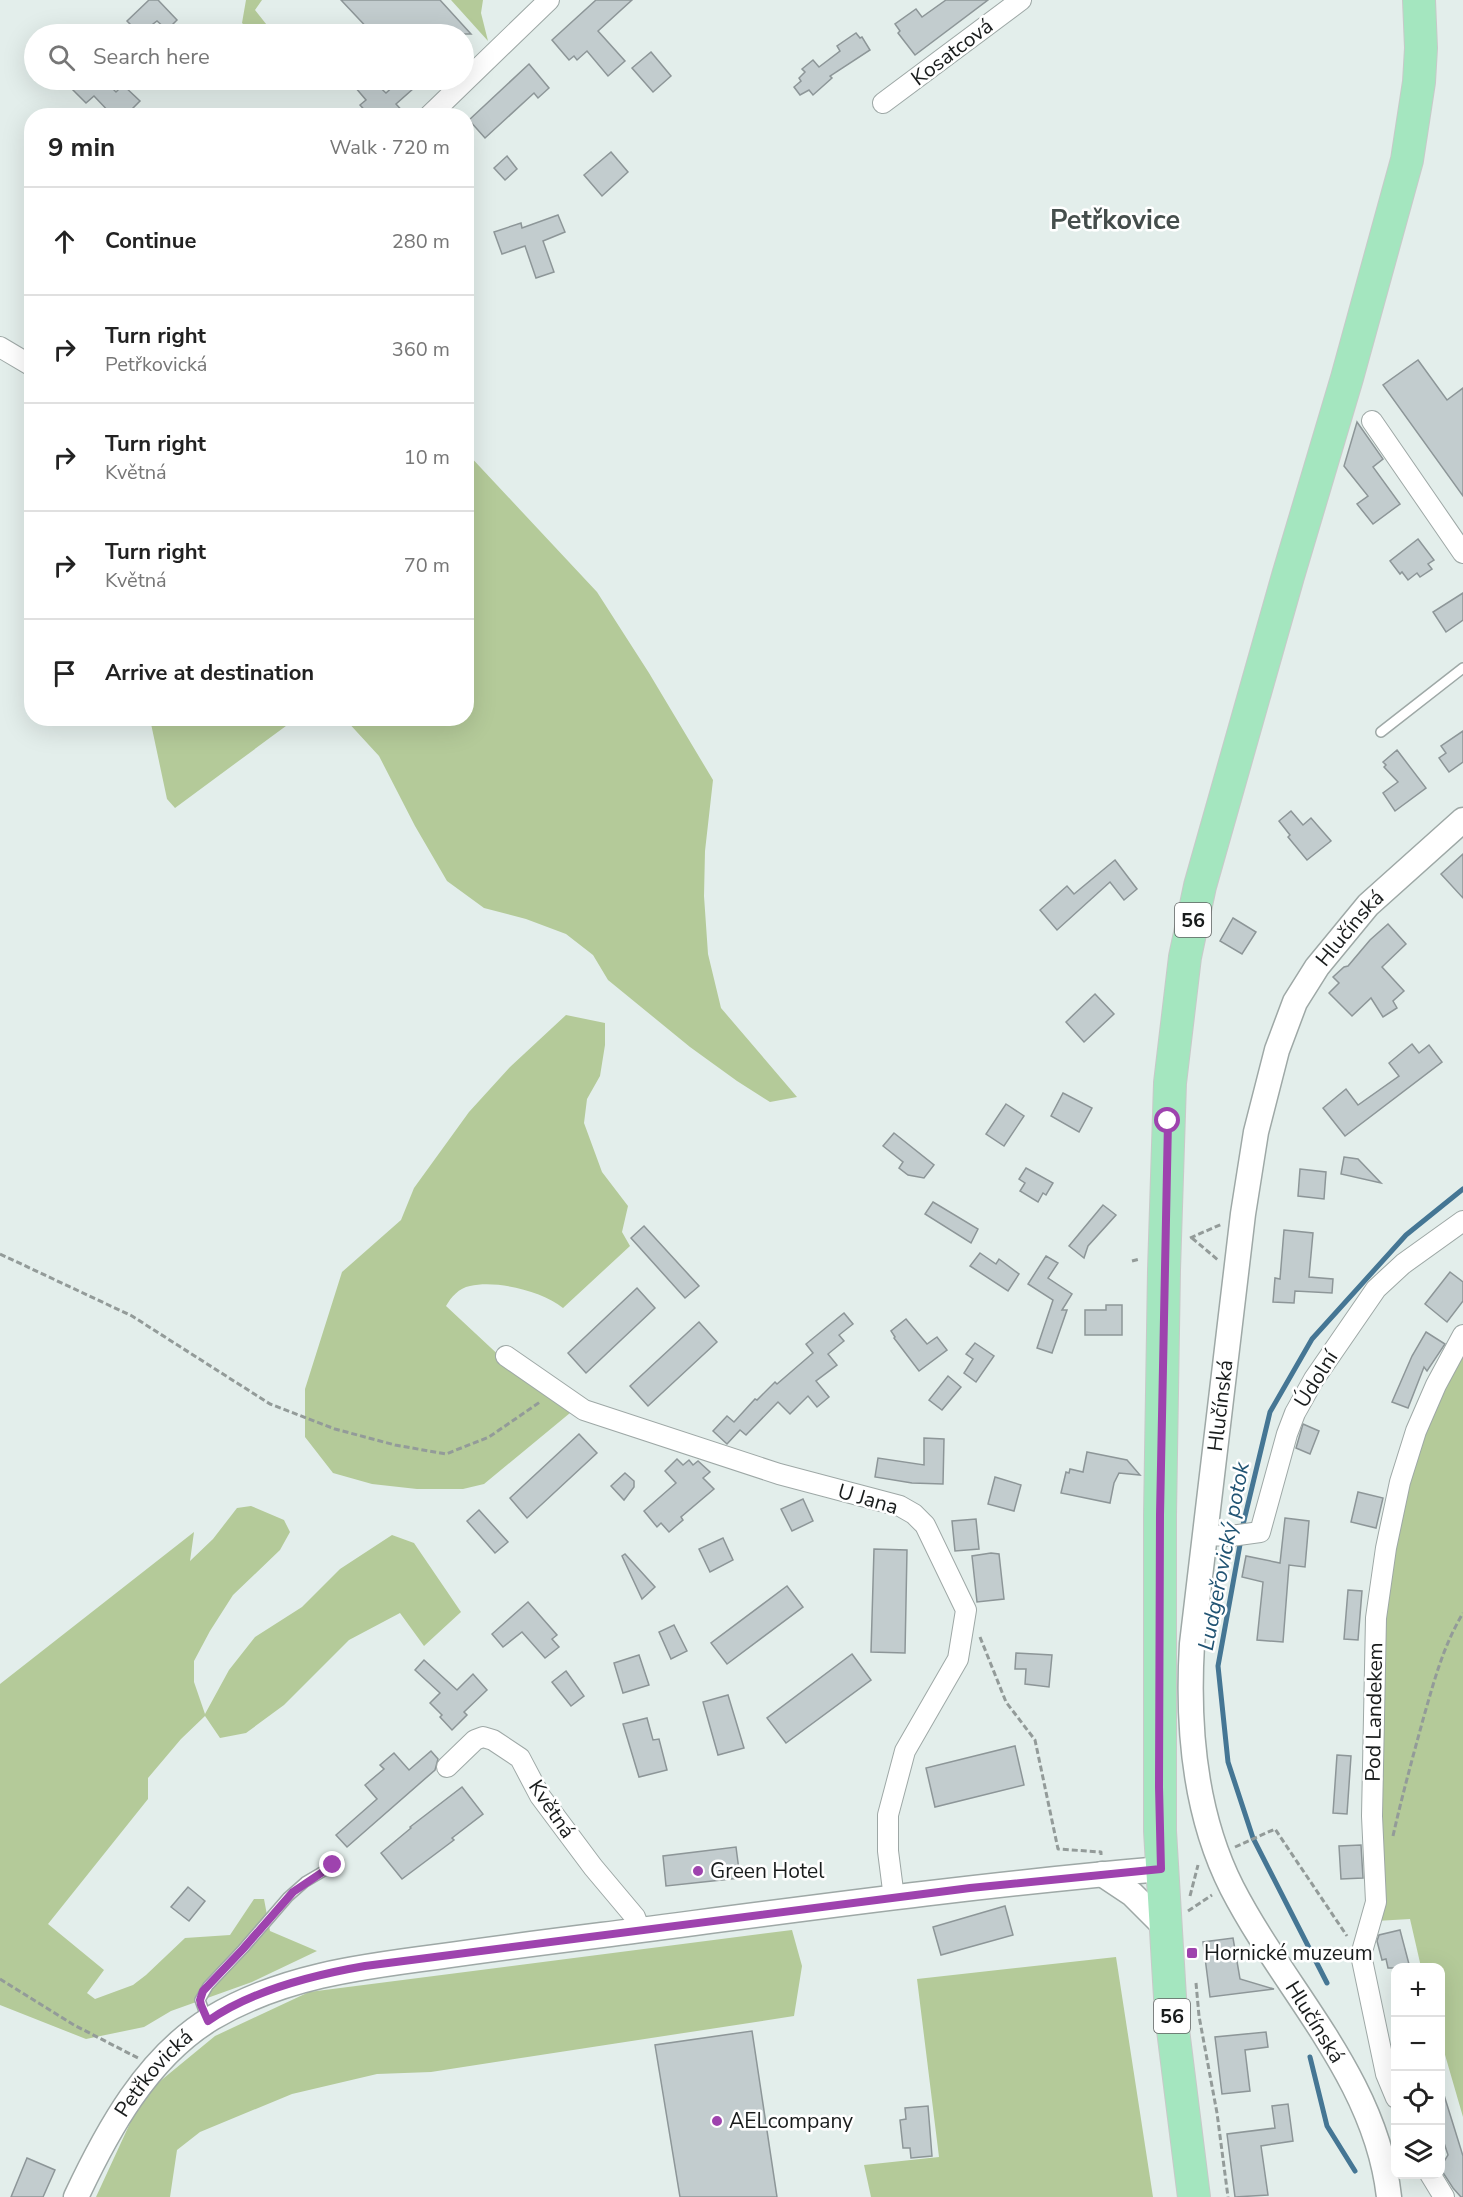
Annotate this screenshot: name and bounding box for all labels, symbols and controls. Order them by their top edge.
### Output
street label: Kosatcová [905,12,999,92]
search box [24,24,474,90]
icon: search [45,41,78,74]
text: Search here [93,42,210,72]
text: 9 min [48,130,115,165]
text: Walk · 720 m [330,134,450,161]
district label: Petřkovice [1050,202,1180,239]
icon: ahead [48,225,81,258]
text: Continue [105,226,196,256]
text: 280 m [392,228,450,255]
text: Turn right [105,321,206,351]
icon: right [48,333,81,366]
text: 360 m [392,336,450,363]
text: Petřkovická [105,351,207,378]
text: Turn right [105,429,206,459]
icon: right [48,441,81,474]
text: 10 m [404,444,450,471]
text: Květná [105,459,167,486]
text: Turn right [105,537,206,567]
icon: right [48,549,81,582]
text: 70 m [404,552,450,579]
text: Květná [105,567,167,594]
icon: arrive [48,657,81,690]
text: Arrive at destination [105,658,314,688]
street label: Hlučínská [1309,883,1390,972]
road number: 56 [1175,903,1211,937]
route start [1154,1107,1180,1133]
street label: Údolní [1288,1344,1345,1413]
street label: Hlučínská [1201,1358,1240,1453]
water label: Ludgeřovický potok [1191,1458,1257,1653]
street label: U Jana [834,1477,902,1521]
street label: Pod Landekem [1359,1642,1389,1782]
street label: Květná [522,1774,582,1844]
route end [319,1851,345,1877]
place label: Green Hotel [710,1857,825,1885]
marker: Green Hotel [691,1864,705,1878]
place label: Hornické muzeum [1204,1939,1373,1967]
marker: Hornické muzeum [1185,1946,1199,1960]
map controls [1391,1963,1445,2179]
button: + [1391,1963,1445,2017]
street label: Hlučínská [1279,1976,1351,2068]
road number: 56 [1154,1999,1190,2033]
button: − [1391,2017,1445,2071]
street label: Petřkovická [108,2023,199,2122]
button: locate [1391,2071,1445,2125]
place label: AELcompany [729,2107,853,2135]
marker: AELcompany [710,2114,724,2128]
button: layers [1391,2125,1445,2179]

